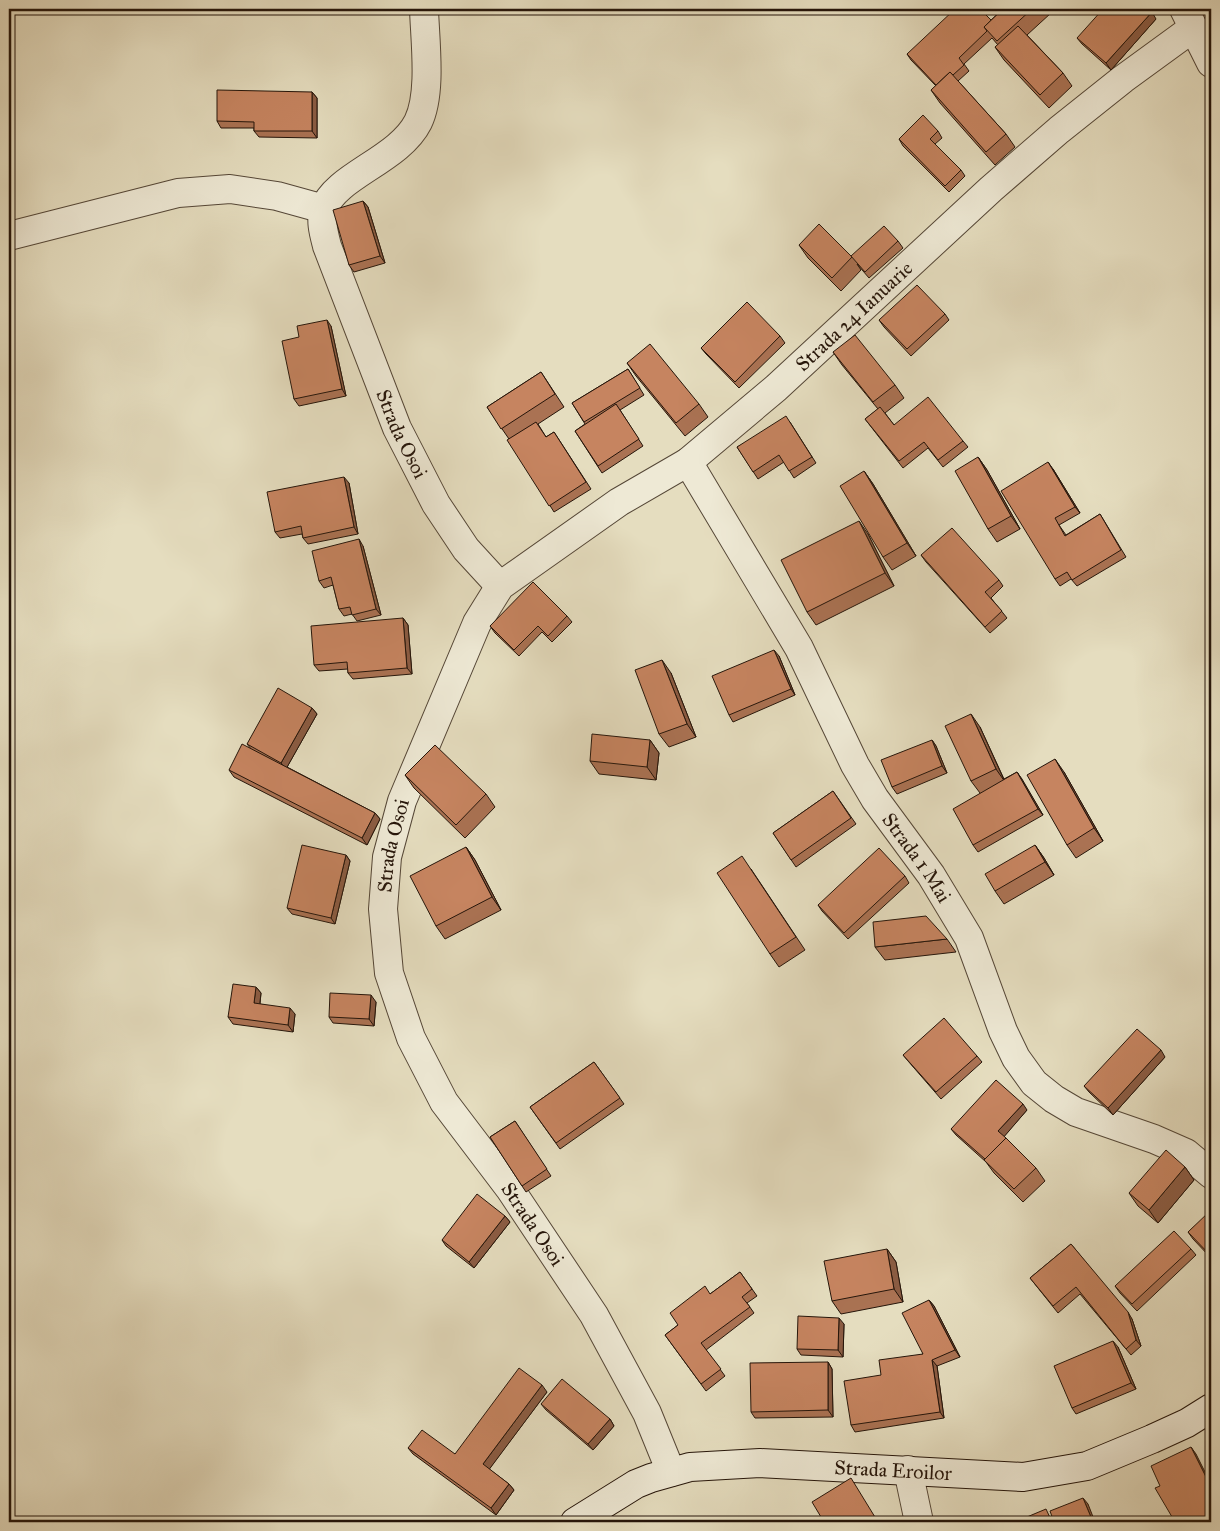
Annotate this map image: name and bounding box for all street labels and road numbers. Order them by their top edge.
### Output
street label: Strada 24 Ianuarie [790,256,917,376]
street label: Strada Osoi [371,386,433,483]
street label: Strada Osoi [372,795,414,893]
street label: Strada 1 Mai [877,808,957,907]
street label: Strada Osoi [496,1178,570,1271]
street label: Strada Eroilor [834,1455,953,1485]

